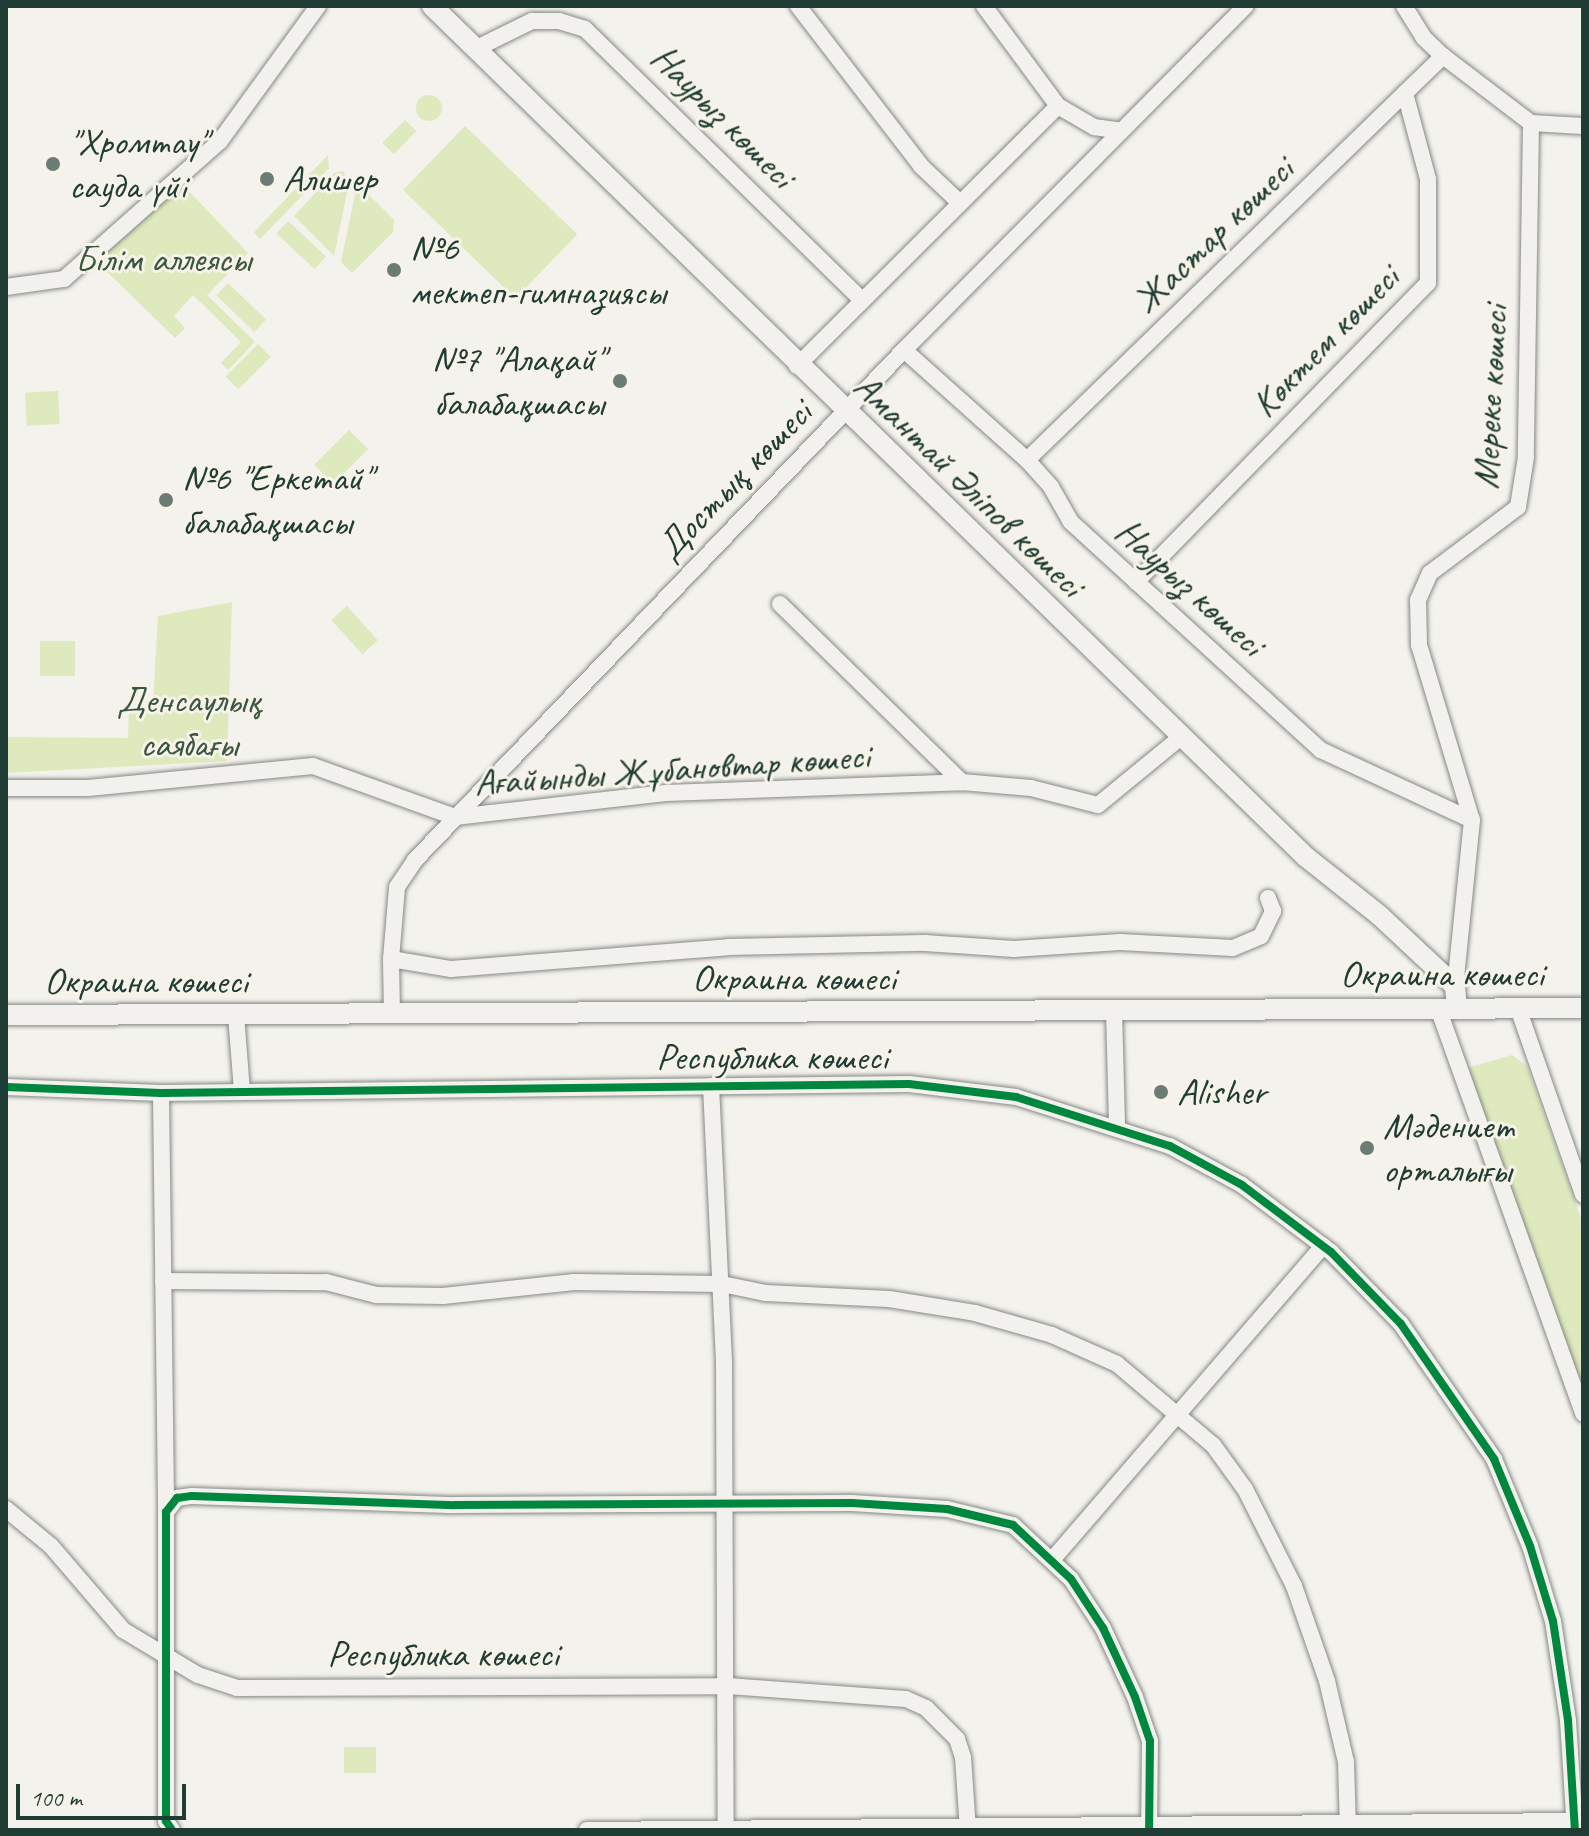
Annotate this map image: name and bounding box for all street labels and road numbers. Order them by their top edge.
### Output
street label: Наурыз көшесі [641,34,805,198]
street label: Жастар көшесі [1123,147,1303,323]
street label: Көктем көшесі [1241,256,1409,426]
street label: Мереке көшесі [1462,304,1518,490]
street label: Амантай Әліпов көшесі [844,363,1094,607]
street label: Достық көшесі [647,391,821,569]
street label: Наурыз көшесі [1106,508,1274,666]
street label: Ағайынды Жұбановтар көшесі [473,732,871,806]
street label: Окраина көшесі [1340,951,1544,997]
street label: Окраина көшесі [692,955,896,1001]
street label: Окраина көшесі [44,958,248,1004]
street label: Республика көшесі [656,1034,888,1080]
street label: Республика көшесі [327,1631,559,1677]

